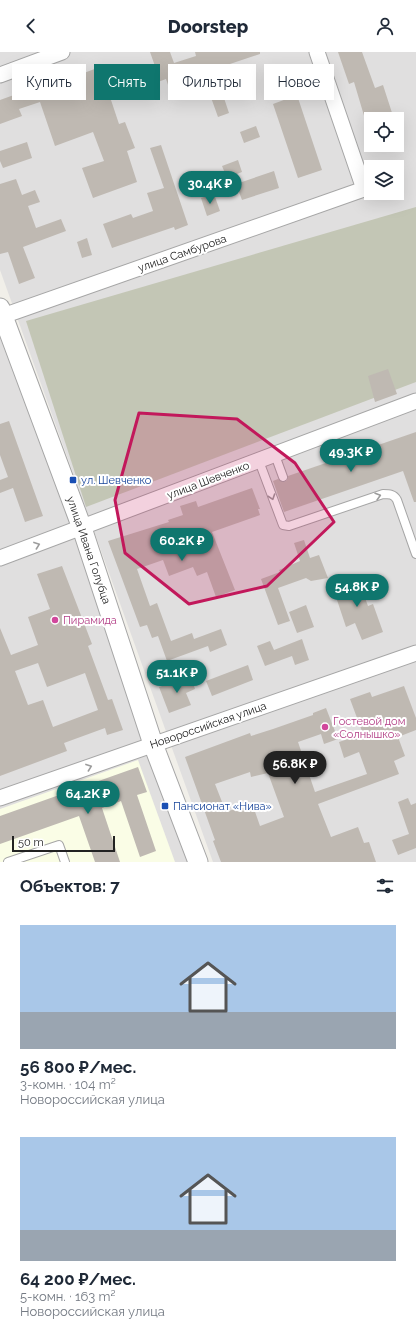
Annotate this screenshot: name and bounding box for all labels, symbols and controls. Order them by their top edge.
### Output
icon: back [20,15,42,37]
icon: person [374,15,396,37]
text: Doorstep [168,16,248,37]
chip: Купить [12,64,86,100]
chip: Снять [94,64,160,100]
chip: Фильтры [168,64,256,100]
chip: Новое [264,64,334,100]
map controls [364,112,404,200]
button: locate [364,112,404,152]
button: layers [364,160,404,200]
pin: 30.4K ₽ [173,171,247,205]
text: 30.4K ₽ [188,176,232,191]
street label: улица Самбурова [136,232,228,275]
pin: 49.3K ₽ [314,439,388,473]
text: 49.3K ₽ [329,444,373,459]
street label: улица Шевченко [165,459,252,502]
place label: ул. Шевченко [81,474,152,487]
marker: ул. Шевченко [68,475,78,485]
one-way arrow [374,492,381,501]
one-way arrow [268,494,276,501]
street label: улица Ивана Голубца [64,495,113,606]
pin: 60.2K ₽ [145,528,219,562]
text: 60.2K ₽ [159,533,205,548]
one-way arrow [33,541,40,549]
pin: 54.8K ₽ [320,574,394,608]
text: 54.8K ₽ [335,579,379,594]
place label: Пирамида [63,614,117,627]
marker: Пирамида [50,615,60,625]
pin: 51.1K ₽ [140,660,214,694]
text: 51.1K ₽ [156,665,198,680]
street label: Новороссийская улица [148,699,268,752]
place label: Гостевой дом «Солнышко» [333,715,405,741]
marker: Гостевой дом «Солнышко» [320,722,330,732]
pin: 56.8K ₽ [258,751,332,785]
text: 56.8K ₽ [272,756,318,771]
one-way arrow [86,763,93,771]
pin: 64.2K ₽ [51,781,125,815]
text: 64.2K ₽ [66,786,110,801]
place label: Пансионат «Нива» [173,800,272,813]
marker: Пансионат «Нива» [160,801,170,811]
scale bar [12,834,115,853]
text: 50 m [18,836,44,849]
icon: filters [374,875,396,897]
text: Объектов: 7 [20,876,120,896]
icon: home [172,951,244,1023]
text: 56 800 ₽/мес. [20,1057,136,1077]
text: 3-комн. · 104 m² [20,1077,116,1092]
text: Новороссийская улица [20,1092,165,1107]
icon: home [172,1163,244,1235]
text: 64 200 ₽/мес. [20,1269,136,1289]
text: 5-комн. · 163 m² [20,1289,116,1304]
text: Новороссийская улица [20,1304,165,1319]

